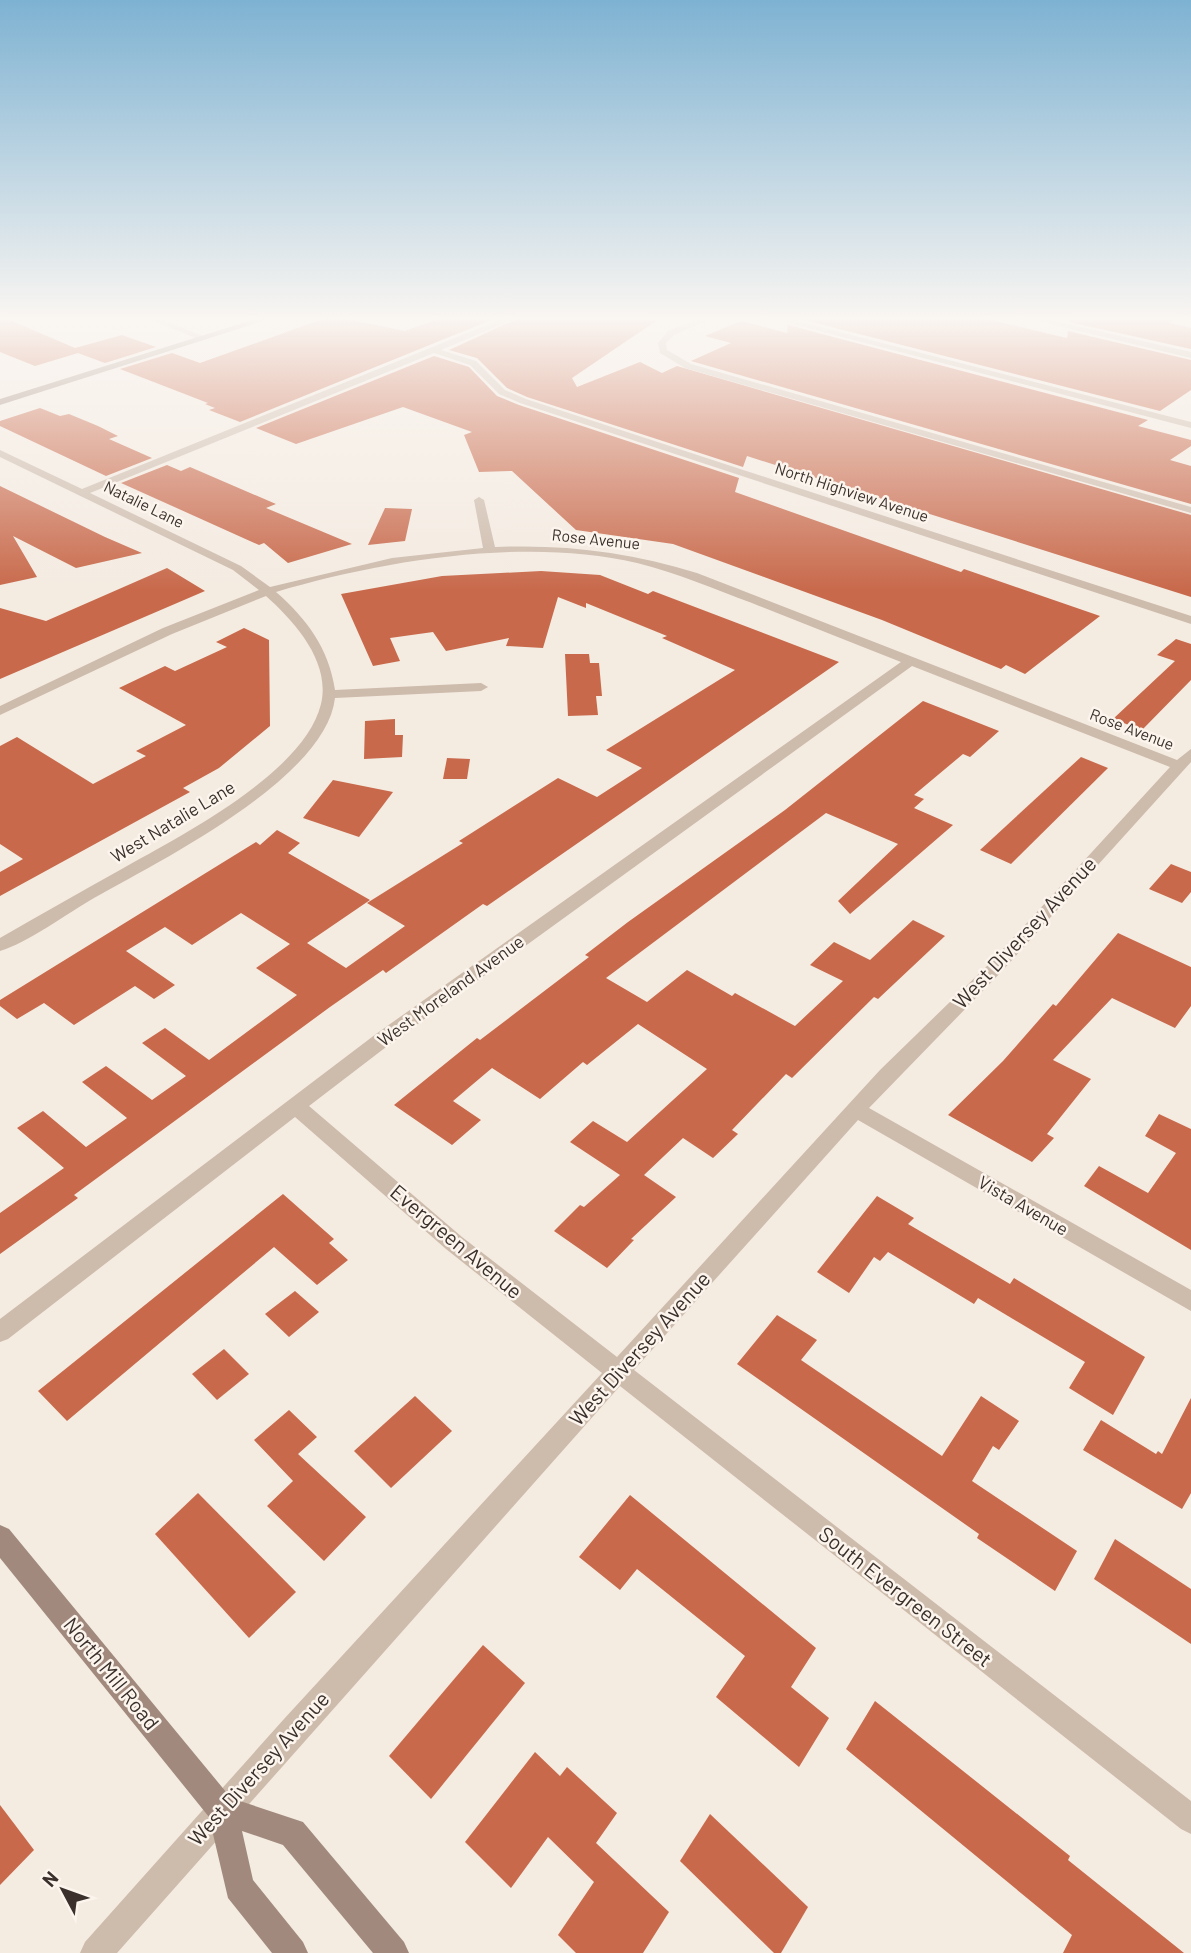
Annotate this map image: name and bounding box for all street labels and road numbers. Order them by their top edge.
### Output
street label: North Highview Avenue [773,458,931,525]
street label: Natalie Lane [101,476,187,531]
street label: Rose Avenue [551,524,641,553]
street label: Rose Avenue [1087,704,1177,753]
street label: West Natalie Lane [107,775,238,867]
street label: West Diversey Avenue [947,851,1101,1013]
street label: West Moreland Avenue [373,930,528,1051]
street label: Vista Avenue [975,1171,1072,1240]
street label: Evergreen Avenue [386,1178,528,1303]
street label: West Diversey Avenue [563,1266,715,1430]
street label: South Evergreen Street [814,1520,998,1671]
street label: North Mill Road [59,1612,165,1734]
street label: West Diversey Avenue [182,1686,334,1850]

